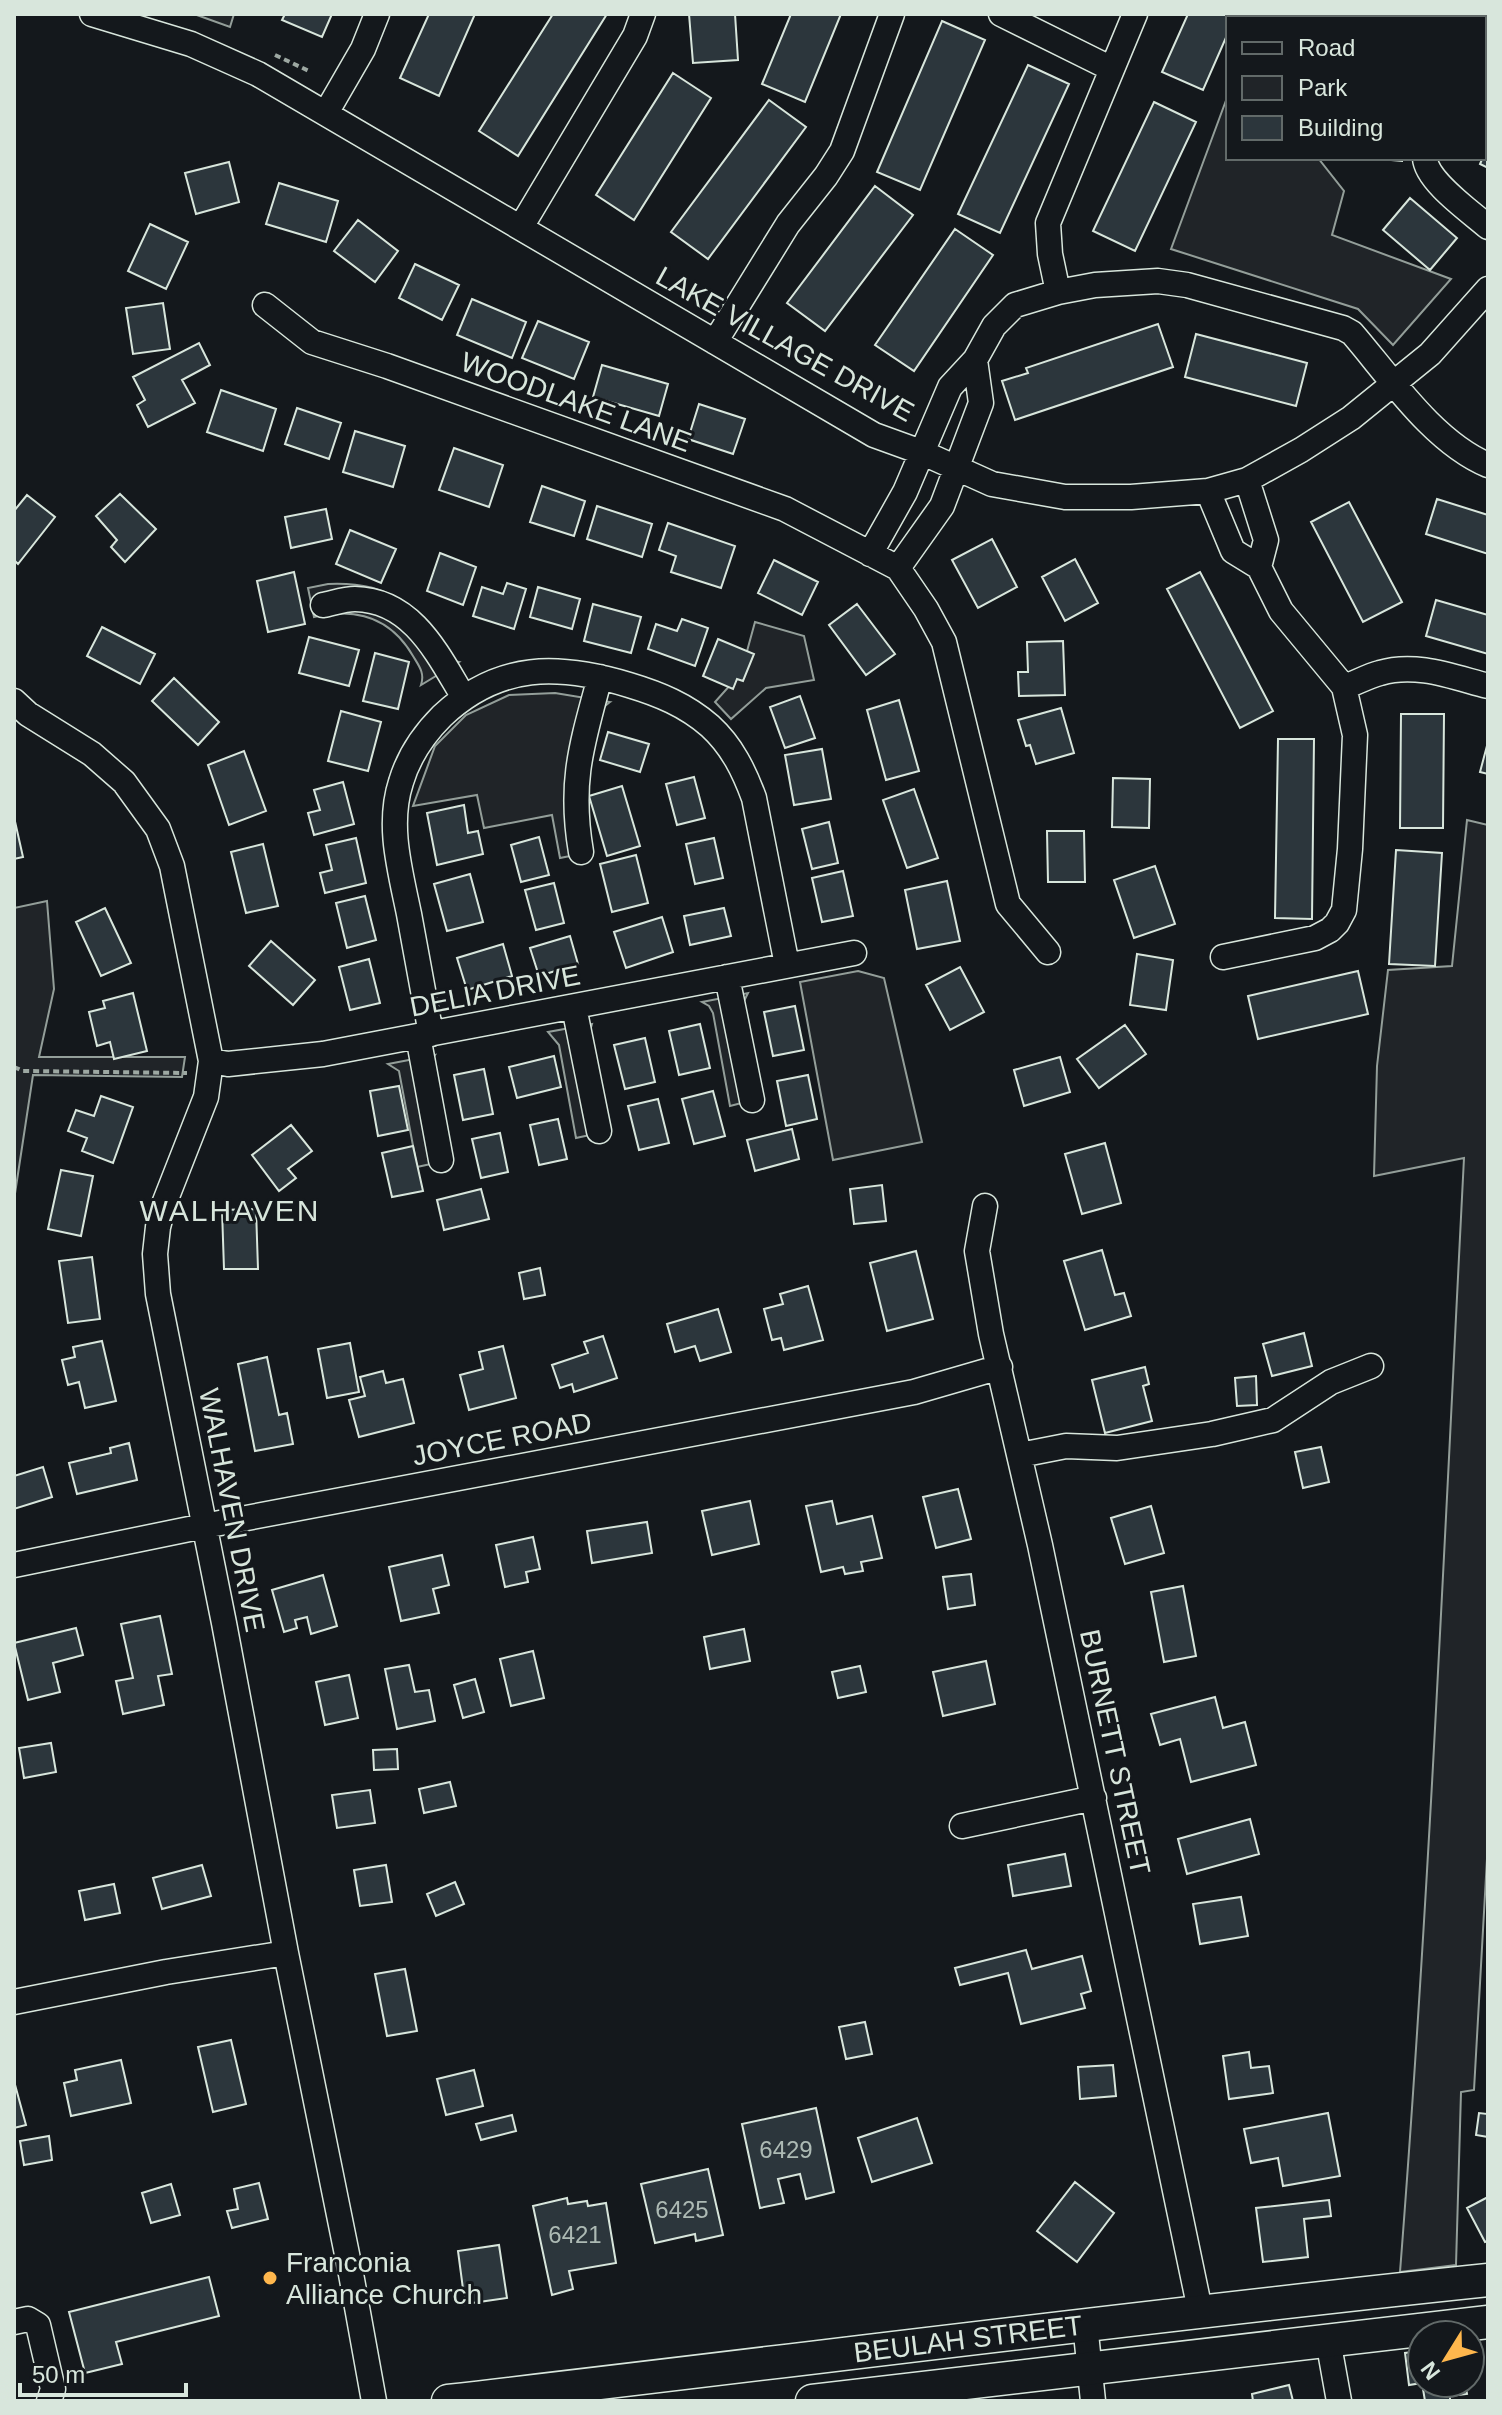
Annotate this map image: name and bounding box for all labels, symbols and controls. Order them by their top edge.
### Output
legend [1226,16,1486,160]
text: Road [1298,34,1355,61]
text: Park [1298,74,1348,101]
text: Building [1298,114,1383,141]
street label: LAKE VILLAGE DRIVE [651,260,919,428]
street label: WOODLAKE LANE [457,346,695,458]
street label: DELIA DRIVE [407,959,583,1023]
district label: WALHAVEN [139,1194,321,1227]
street label: WALHAVEN DRIVE [193,1386,271,1634]
street label: JOYCE ROAD [410,1406,594,1472]
street label: BURNETT STREET [1074,1627,1156,1877]
house number: 6429 [759,2136,813,2163]
house number: 6425 [655,2196,709,2223]
house number: 6421 [548,2221,602,2248]
place label: Franconia Alliance Church [286,2247,482,2310]
marker: Franconia Alliance Church [261,2269,279,2287]
street label: BEULAH STREET [852,2310,1084,2368]
north arrow [1406,2319,1486,2399]
scale bar [20,2347,186,2397]
text: N [1416,2357,1445,2385]
text: 50 m [32,2361,85,2388]

